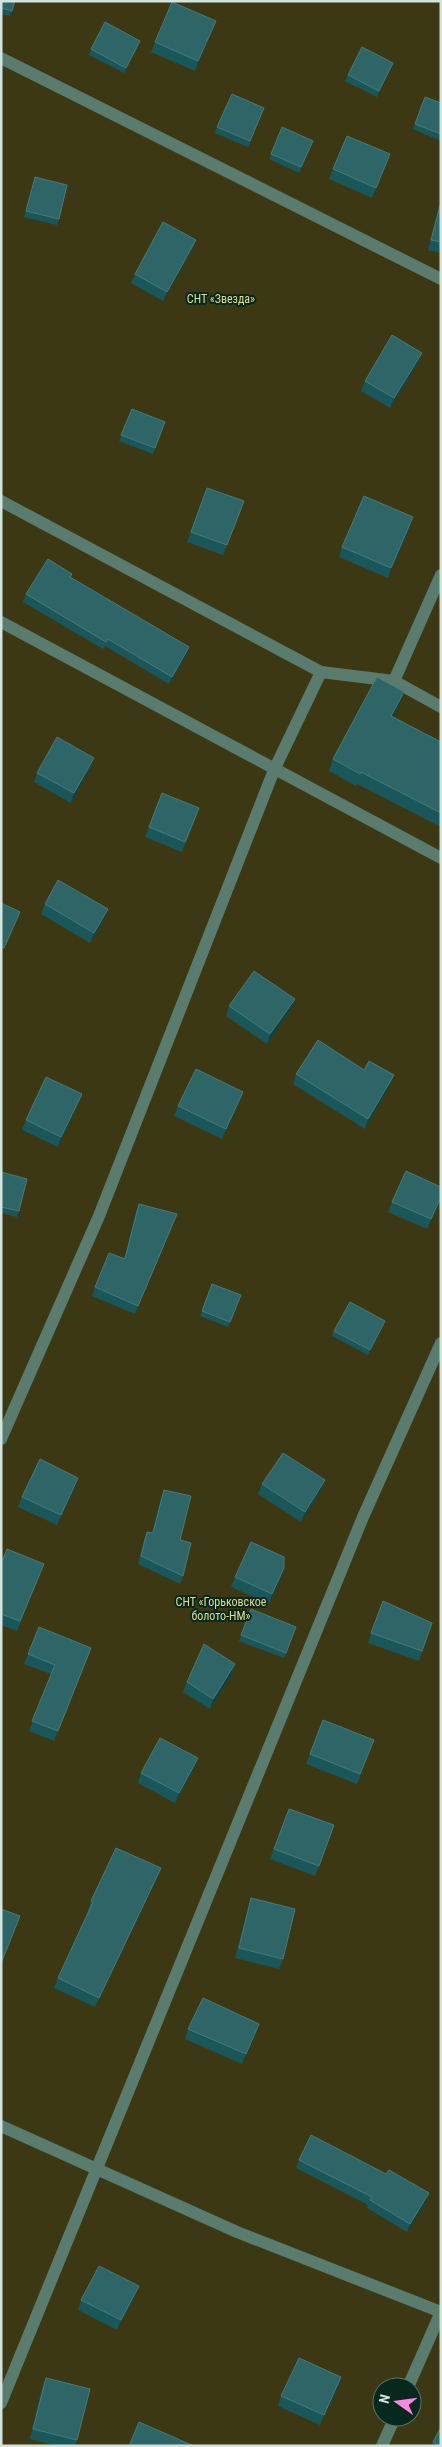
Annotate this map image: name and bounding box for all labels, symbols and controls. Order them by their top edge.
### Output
park label: СНТ «Звезда» [187,292,255,306]
park label: СНТ «Горьковское болото-НМ» [176,1595,267,1623]
north arrow [372,2377,422,2427]
text: N [376,2393,393,2405]

